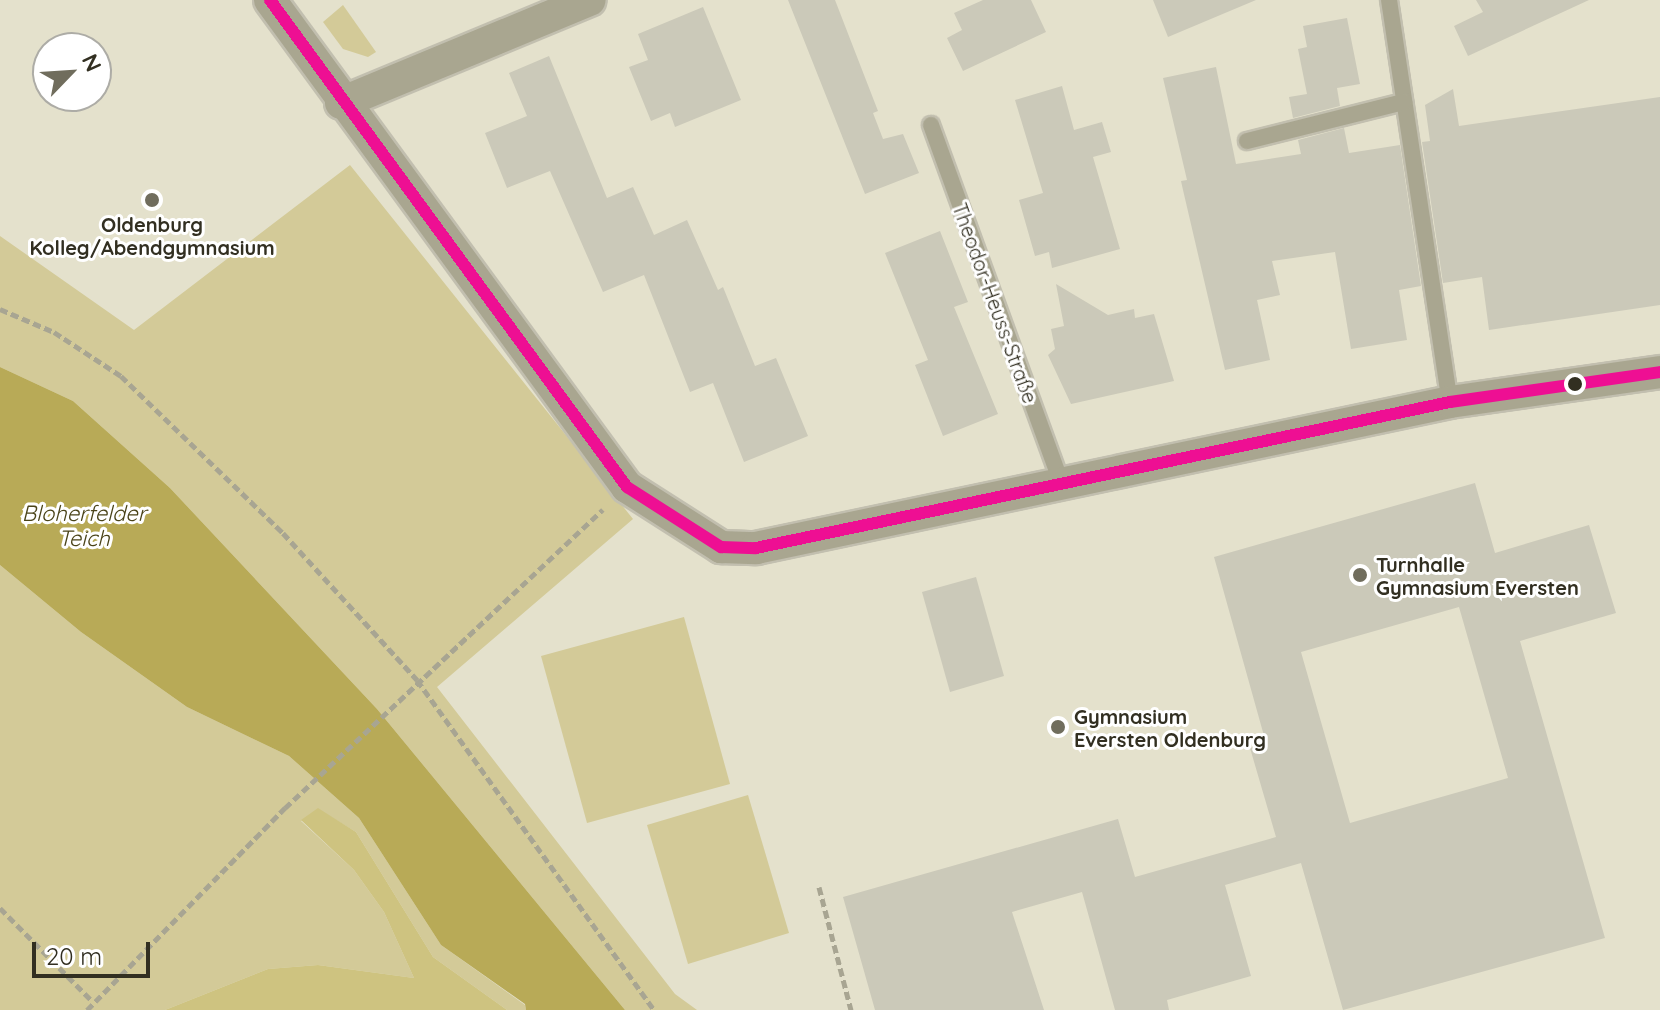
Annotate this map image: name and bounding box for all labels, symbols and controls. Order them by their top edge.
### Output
north arrow [32,32,112,112]
text: N [76,49,108,76]
marker: Oldenburg Kolleg/Abendgymnasium [143,191,161,209]
street label: Theodor-Heuss-Straße [948,200,1042,406]
place label: Oldenburg Kolleg/Abendgymnasium [29,212,275,259]
unlabelled marker [1567,376,1583,392]
water label: Bloherfelder Teich [22,500,146,552]
place label: Turnhalle Gymnasium Eversten [1376,552,1579,599]
marker: Turnhalle Gymnasium Eversten [1351,566,1369,584]
place label: Gymnasium Eversten Oldenburg [1074,704,1266,751]
marker: Gymnasium Eversten Oldenburg [1049,718,1067,736]
scale bar [36,926,154,976]
text: 20 m [46,941,102,971]

